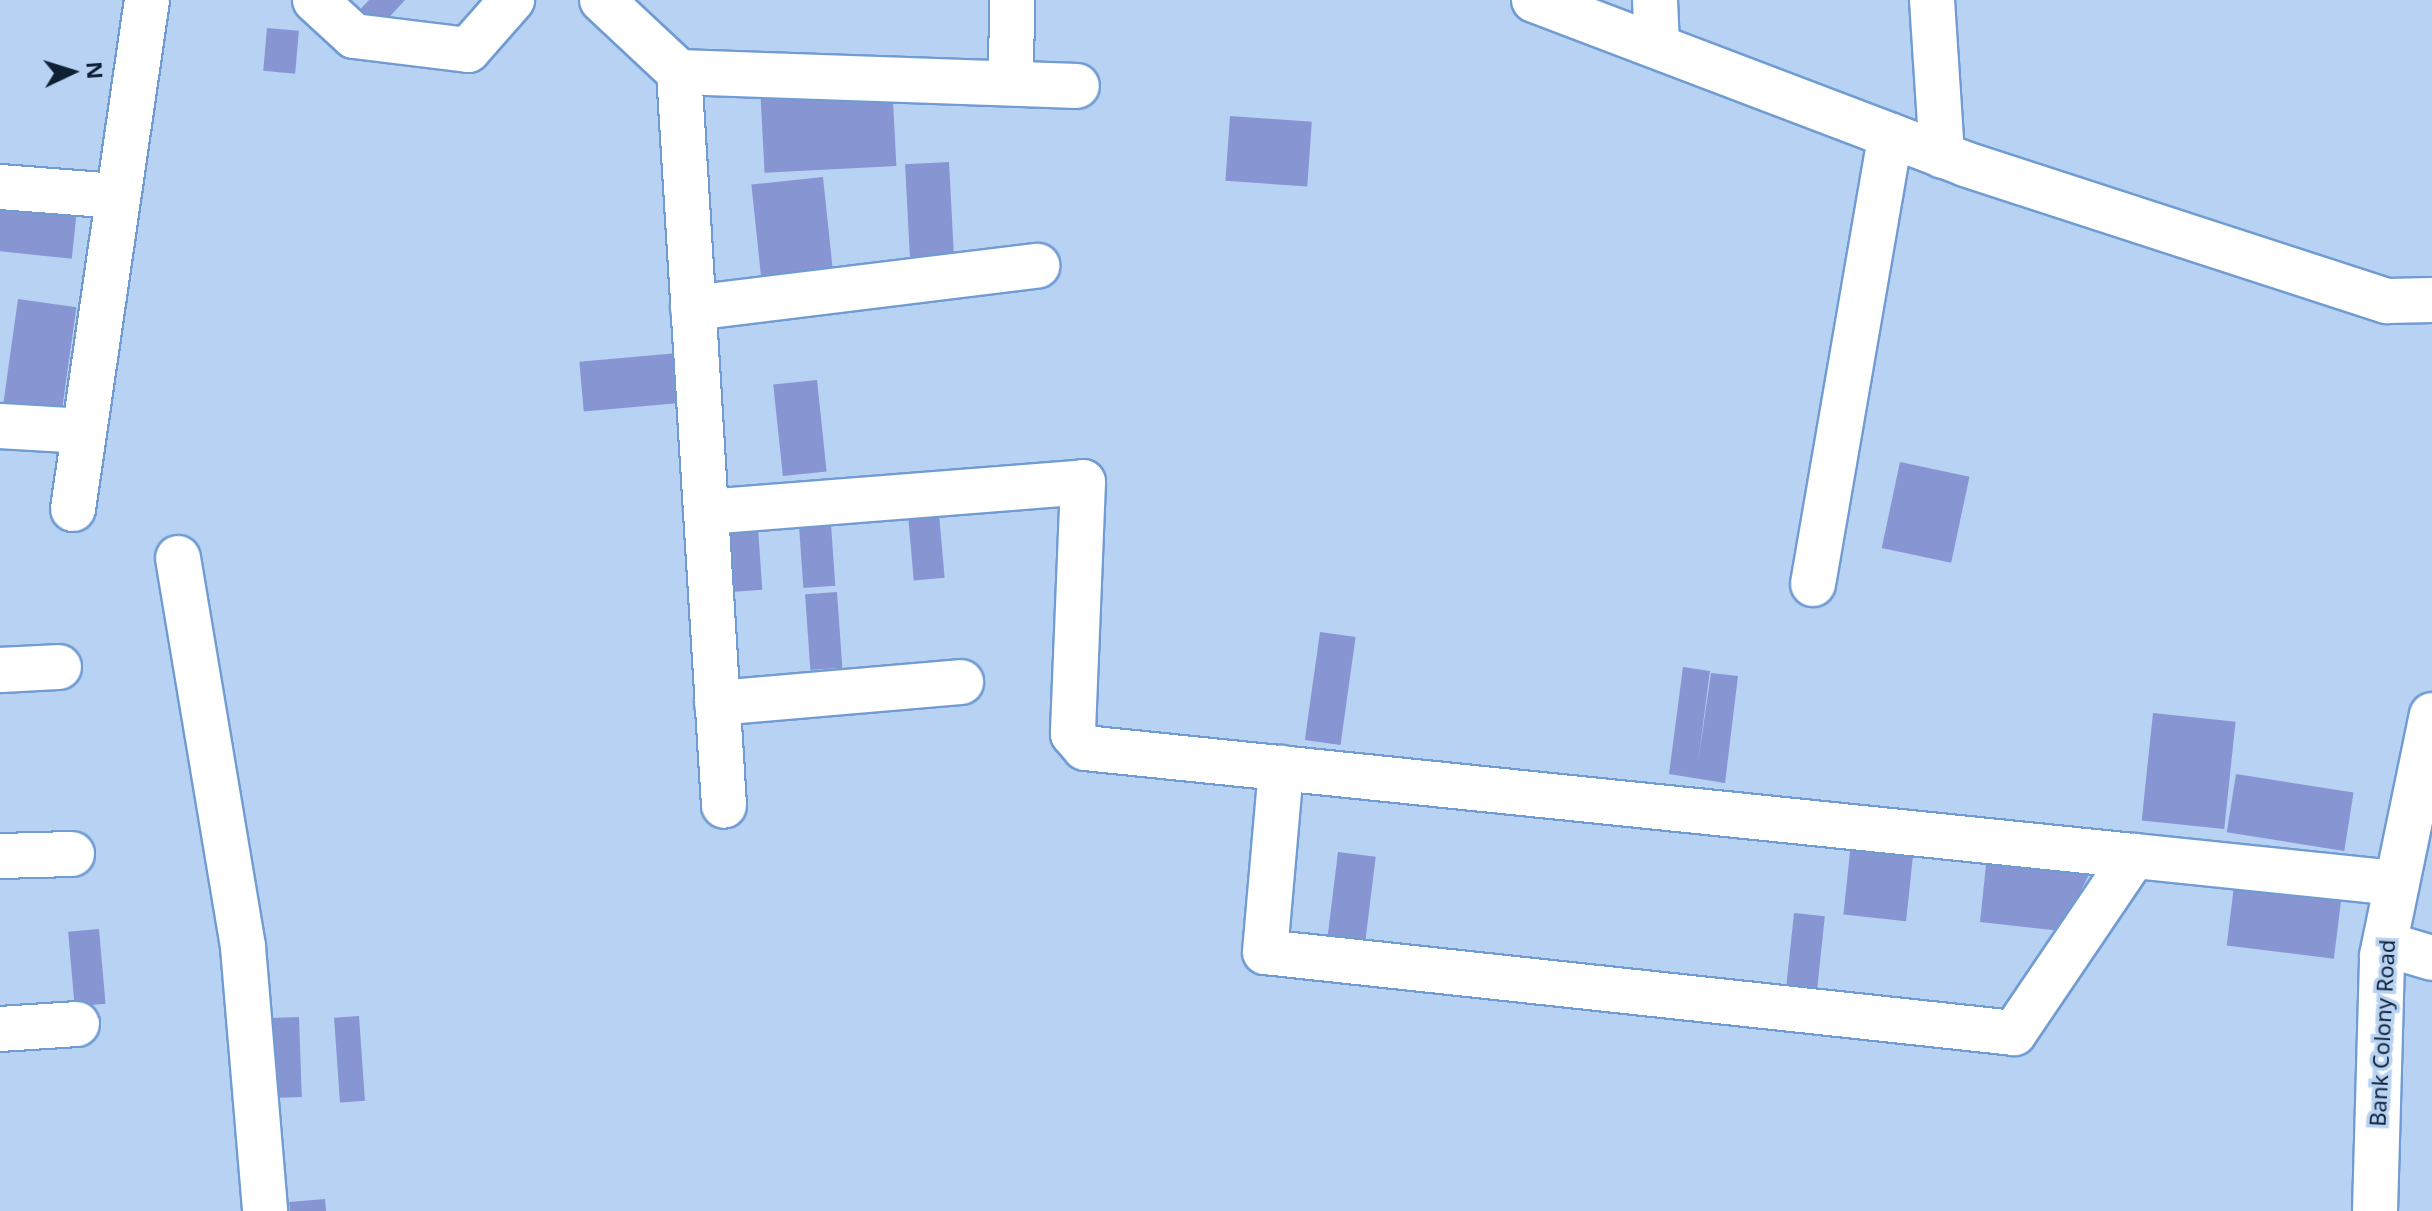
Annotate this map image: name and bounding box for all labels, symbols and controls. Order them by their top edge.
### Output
north arrow [32,32,112,112]
text: N [80,60,112,80]
street label: Bank Colony Road [2364,939,2400,1127]

